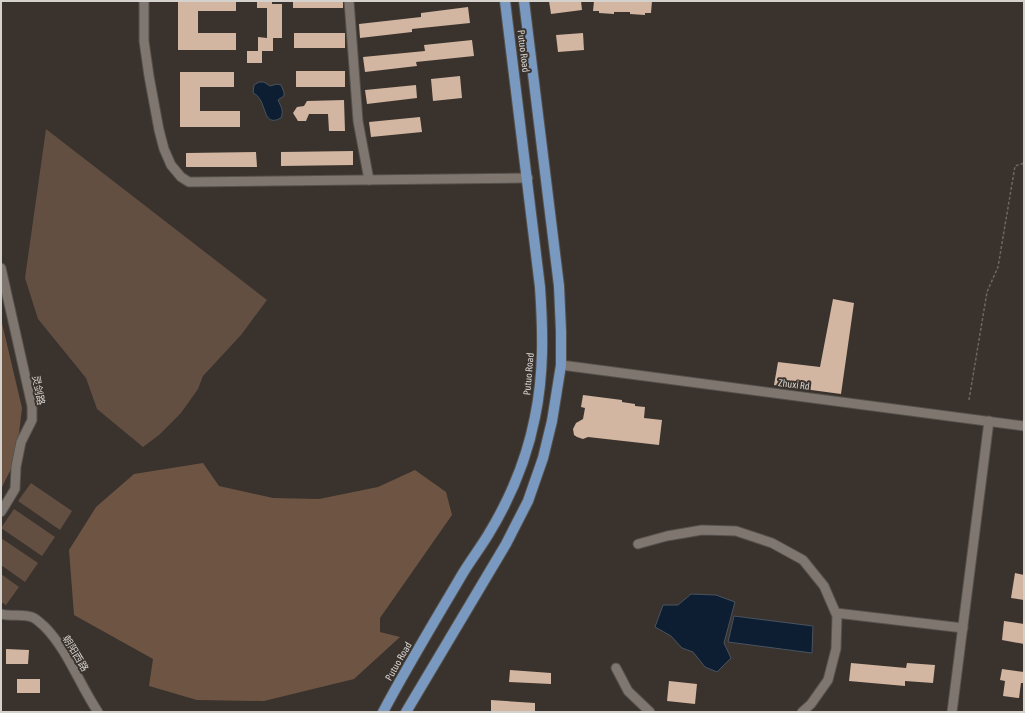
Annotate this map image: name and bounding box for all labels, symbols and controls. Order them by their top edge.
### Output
street label: Putuo Road [515,29,532,73]
street label: Putuo Road [521,352,536,396]
street label: 灵剑路 [30,374,47,406]
street label: Zhuxi Rd [778,377,811,392]
street label: 朝阳西路 [61,633,91,673]
street label: Putuo Road [383,640,414,682]

